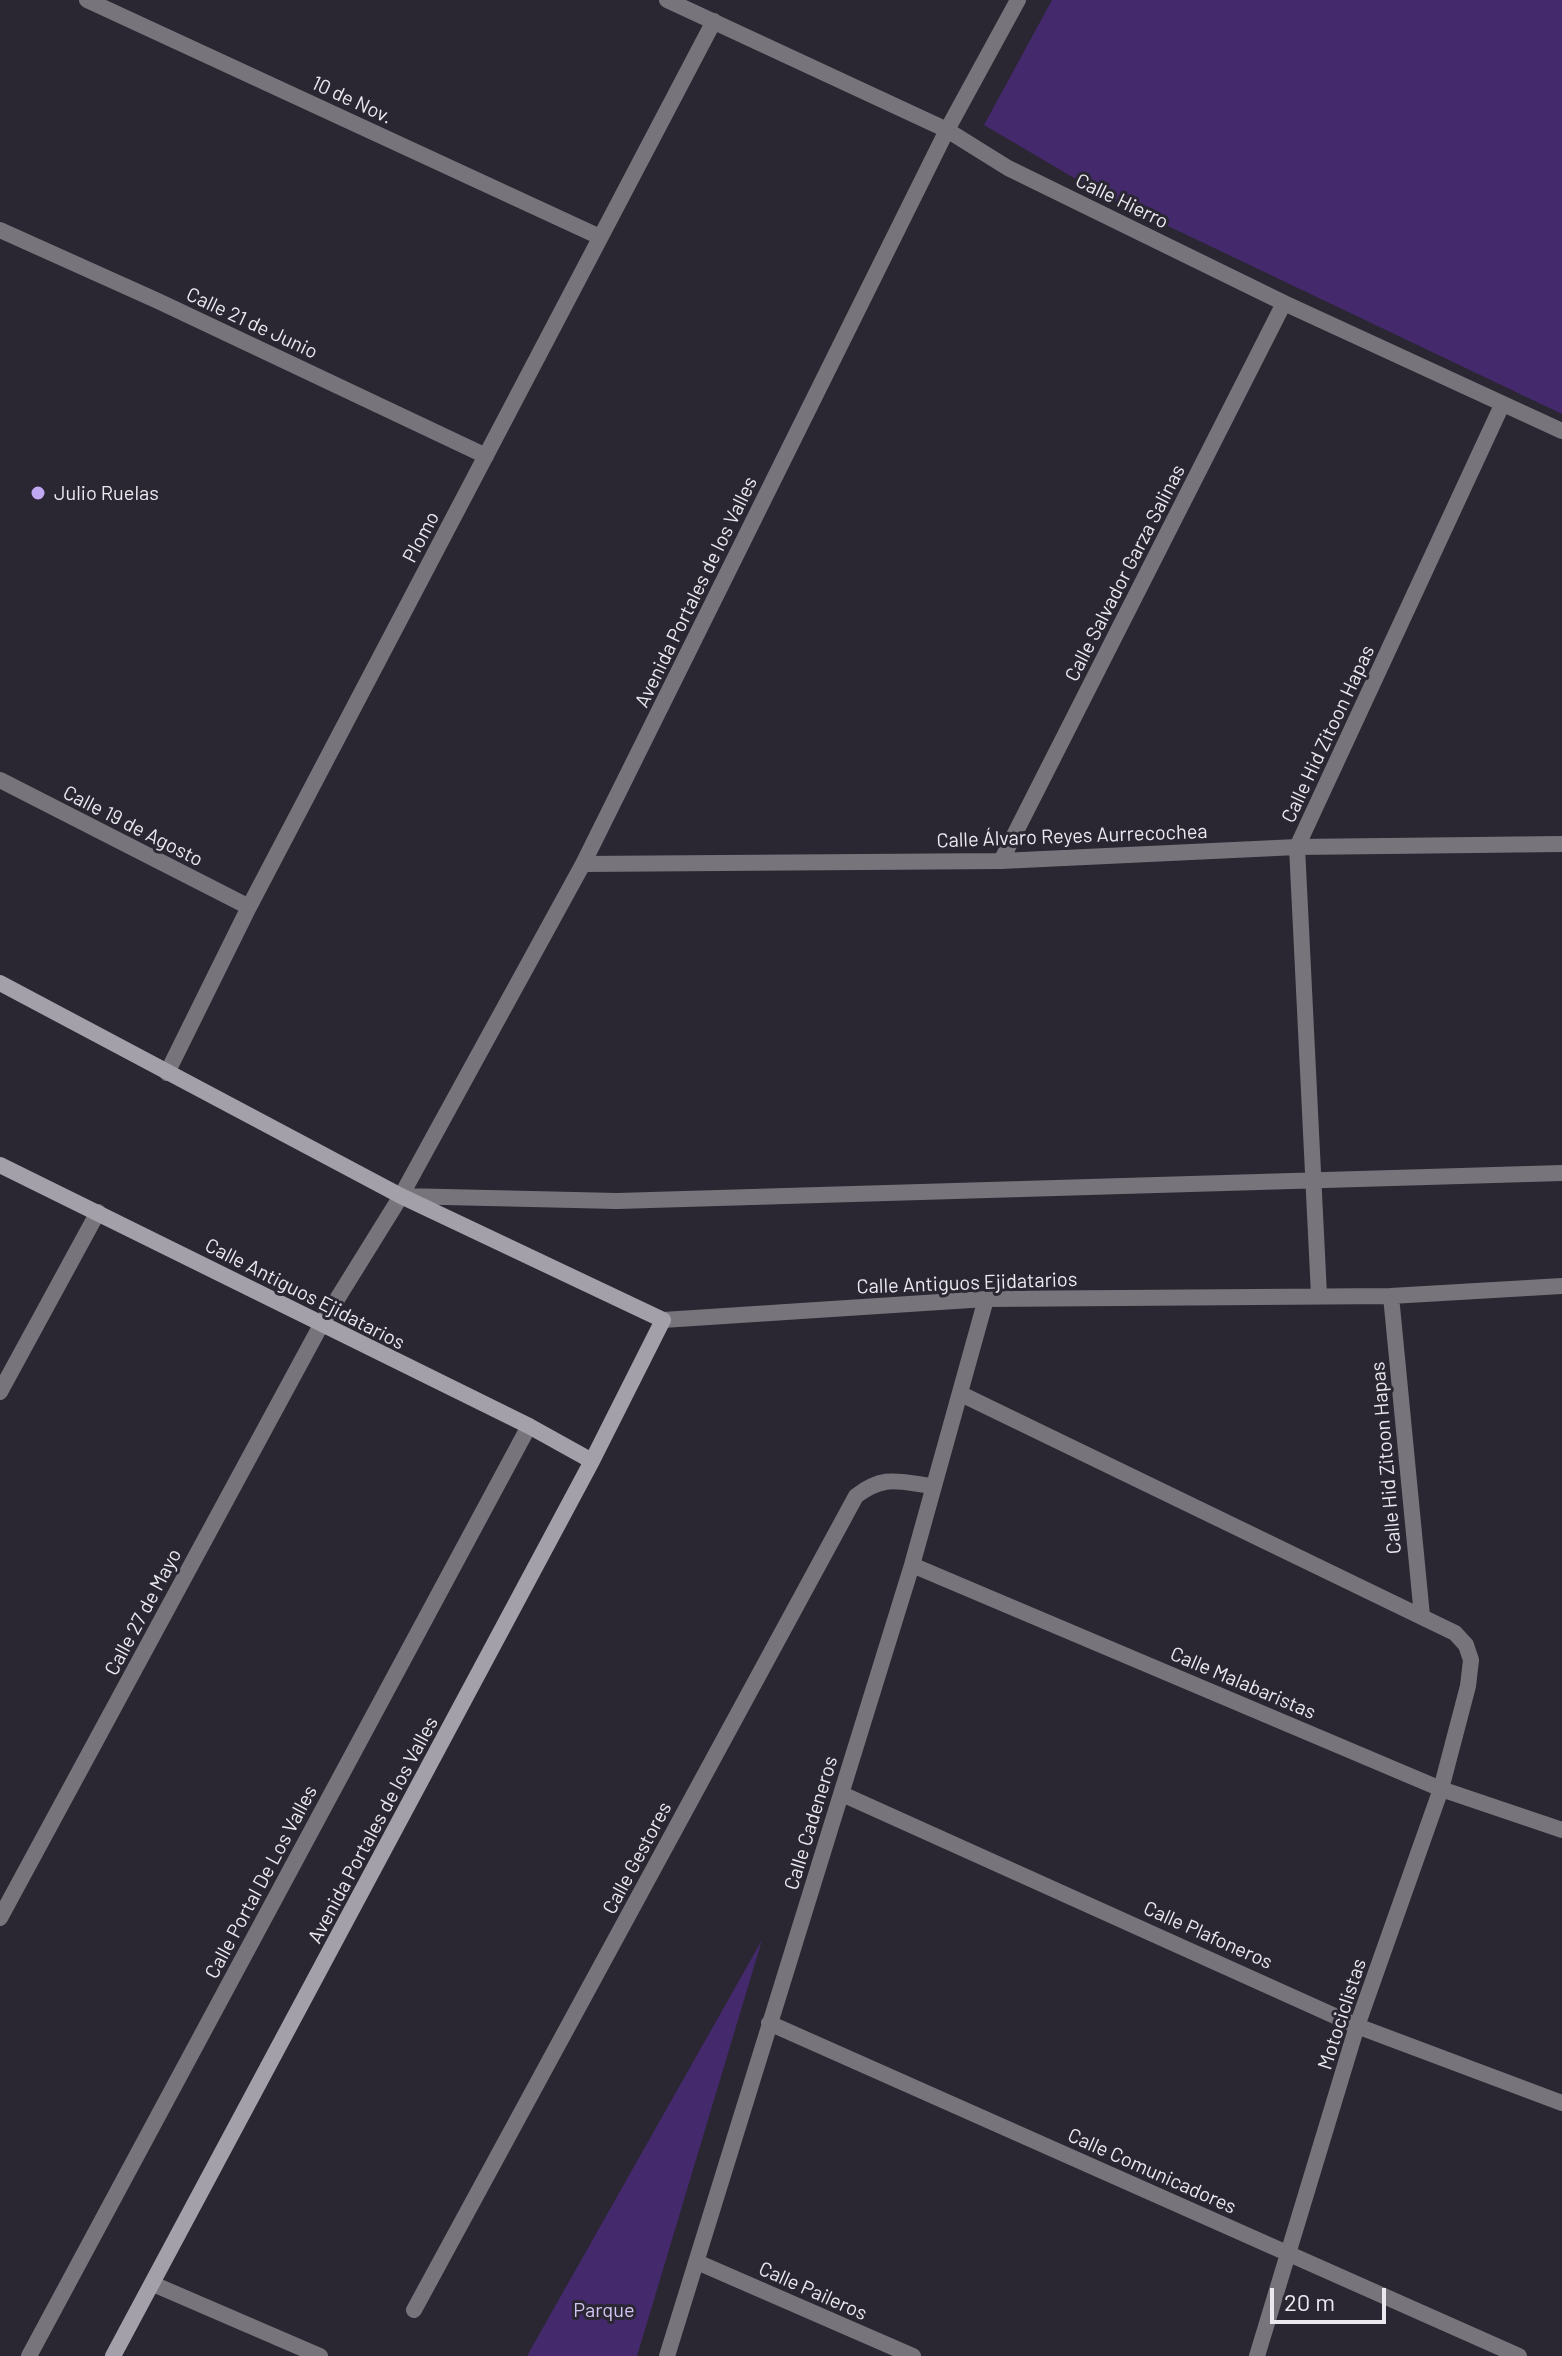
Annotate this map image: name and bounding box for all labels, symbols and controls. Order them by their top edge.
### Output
street label: 10 de Nov. [308,71,396,129]
street label: Calle Hierro [1072,168,1172,234]
street label: Calle 21 de Junio [183,282,321,364]
street label: Calle Salvador Garza Salinas [1060,461,1190,685]
street label: Avenida Portales de los Valles [630,473,762,711]
place label: Julio Ruelas [54,481,159,505]
marker: Julio Ruelas [29,484,47,502]
street label: Plomo [398,507,444,567]
street label: Calle Hid Zitoon Hapas [1276,641,1380,827]
street label: Calle 19 de Agosto [59,780,207,872]
street label: Calle Álvaro Reyes Aurrecochea [936,819,1208,853]
street label: Calle Antiguos Ejidatarios [201,1233,409,1355]
street label: Calle Antiguos Ejidatarios [856,1267,1078,1299]
street label: Calle Hid Zitoon Hapas [1366,1361,1406,1555]
street label: Calle 27 de Mayo [100,1545,186,1679]
street label: Calle Malabaristas [1167,1642,1319,1724]
street label: Avenida Portales de los Valles [303,1712,443,1948]
street label: Calle Cadeneros [779,1753,843,1893]
street label: Calle Portal De Los Valles [200,1781,322,1983]
street label: Calle Gestores [597,1798,677,1918]
street label: Calle Plafoneros [1140,1896,1276,1974]
street label: Motociclistas [1313,1955,1371,2073]
street label: Calle Comunicadores [1064,2123,1240,2219]
street label: Calle Paileros [755,2256,871,2326]
scale bar [1274,2272,1390,2322]
text: 20 m [1284,2287,1335,2316]
park label: Parque [573,2298,635,2322]

